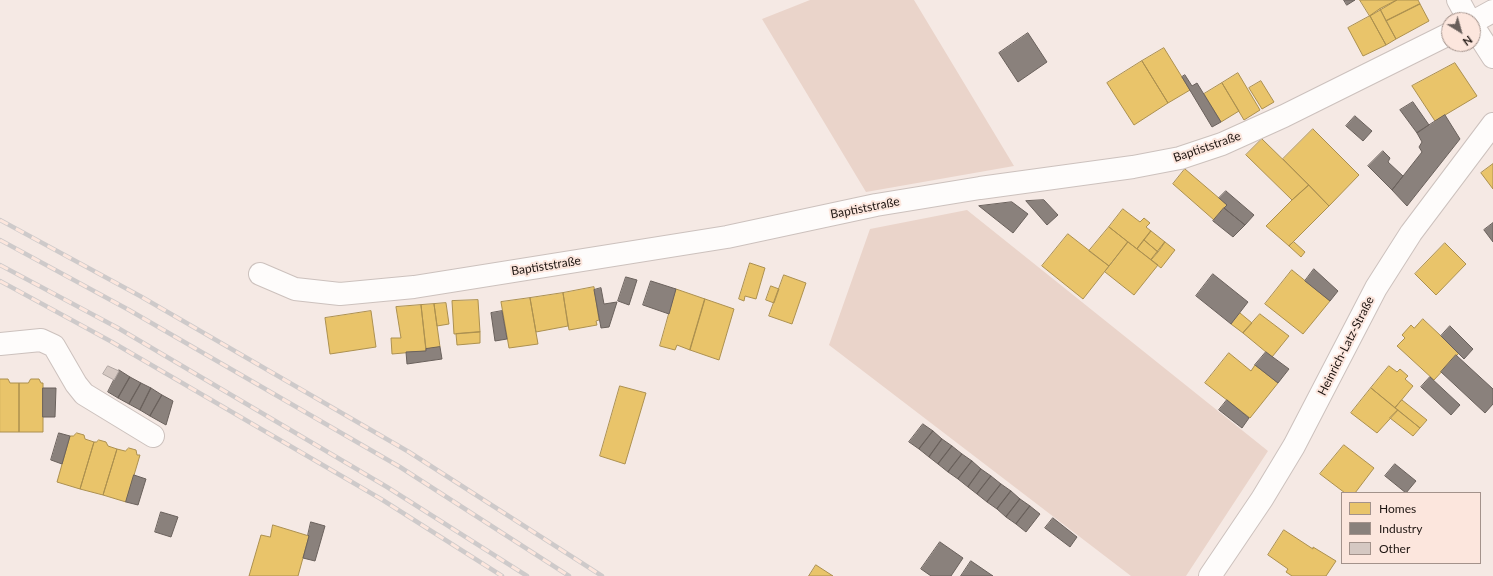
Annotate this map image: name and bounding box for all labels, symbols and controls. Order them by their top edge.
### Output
north arrow [1441,12,1481,52]
text: N [1461,33,1475,49]
street label: Baptiststraße [1171,129,1243,165]
street label: Baptiststraße [829,194,901,222]
street label: Baptiststraße [510,253,582,279]
street label: Heinrich-Latz-Straße [1315,294,1377,398]
legend [1341,492,1481,564]
text: Homes [1379,501,1416,516]
text: Industry [1379,521,1422,536]
text: Other [1379,541,1410,556]

